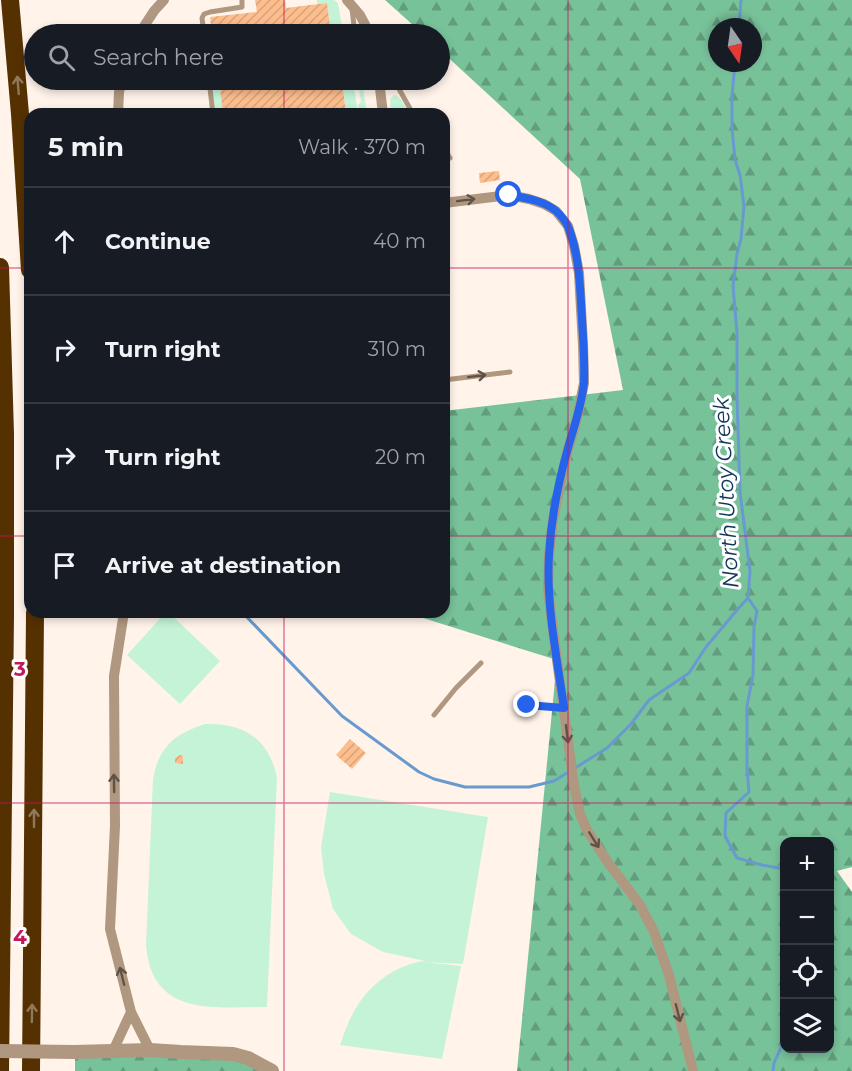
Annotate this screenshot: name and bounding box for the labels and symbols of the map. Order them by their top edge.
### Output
north arrow [708,18,762,72]
one-way arrow [12,76,23,96]
route start [495,181,521,207]
one-way arrow [456,195,476,206]
one-way arrow [467,370,486,381]
water label: North Utoy Creek [707,396,744,589]
text: 3 [13,657,26,681]
route end [513,691,539,717]
one-way arrow [561,724,572,743]
one-way arrow [108,773,120,793]
one-way arrow [28,808,40,828]
one-way arrow [588,831,600,848]
text: 4 [13,925,27,949]
one-way arrow [116,967,128,986]
one-way arrow [26,1003,38,1023]
one-way arrow [673,1003,685,1022]

